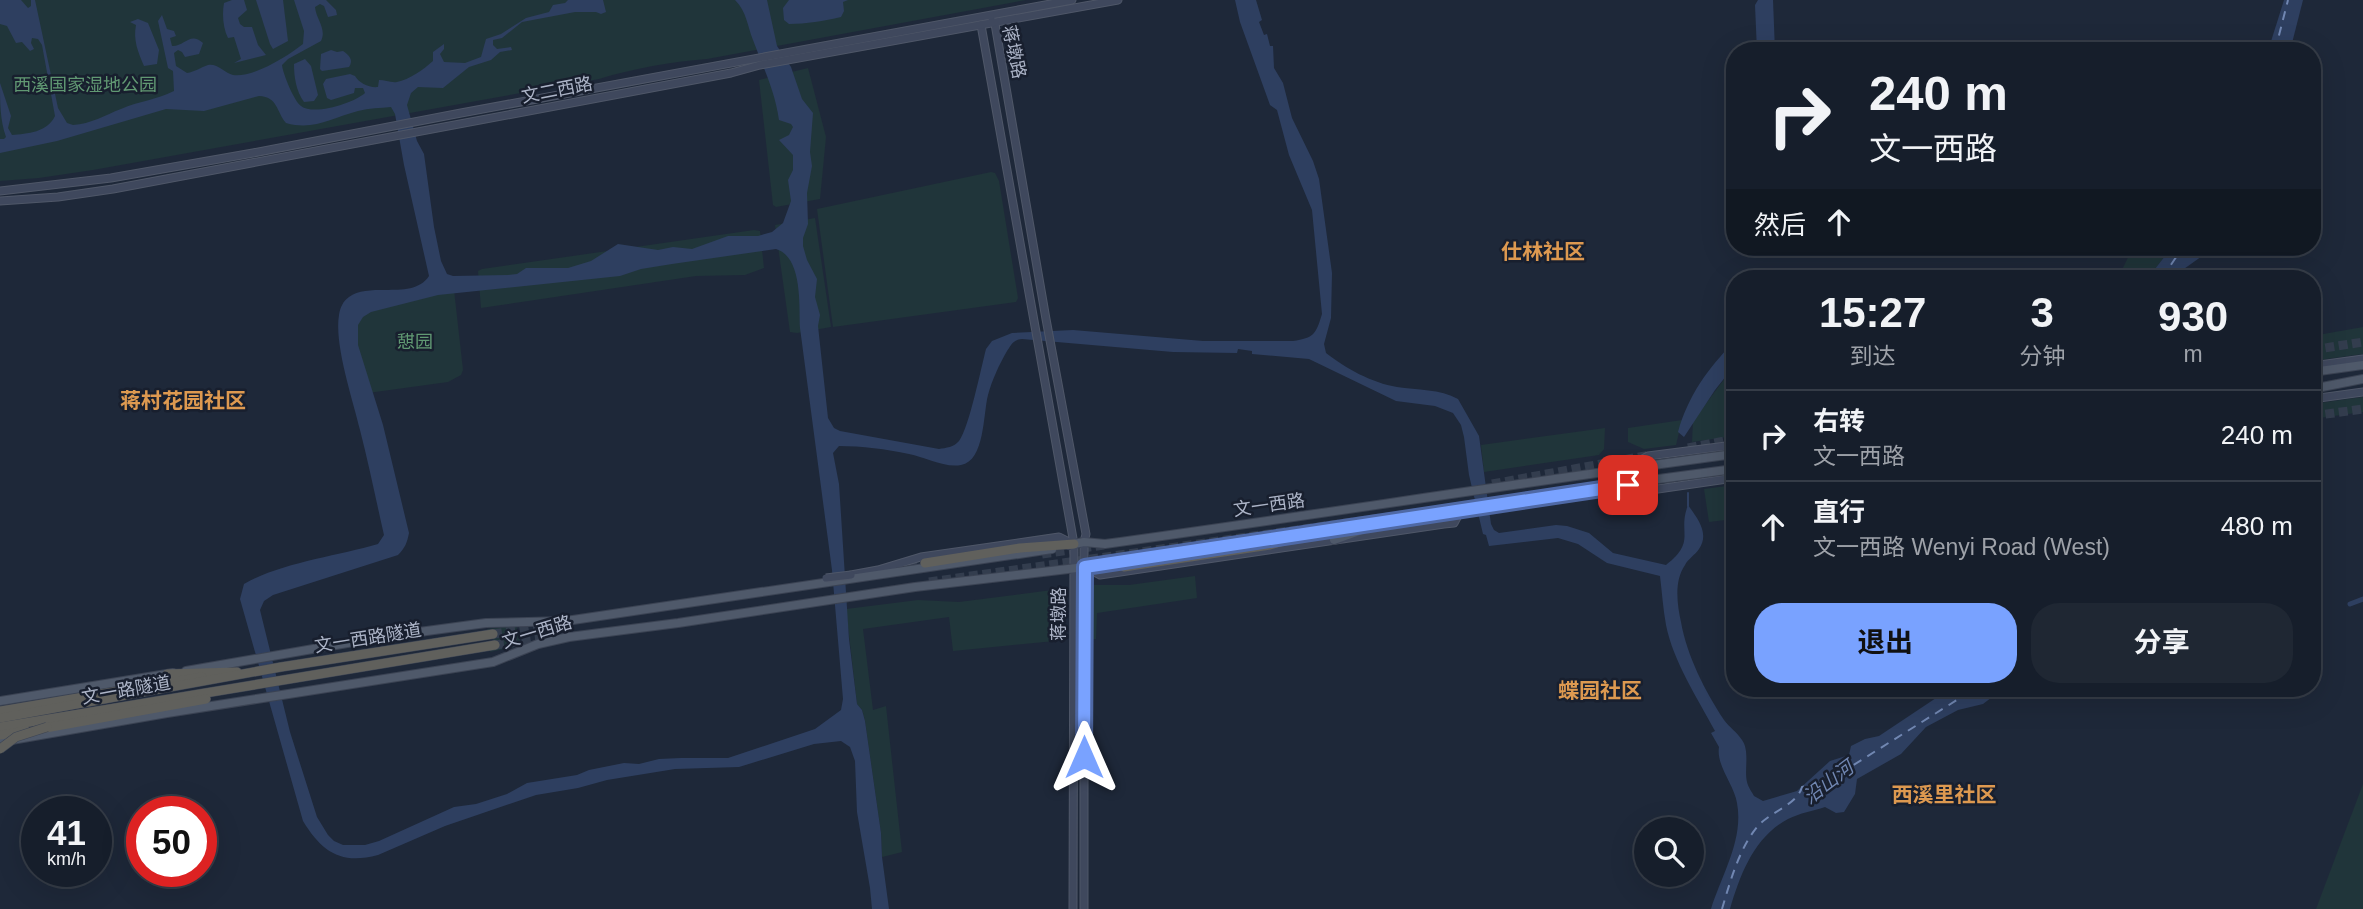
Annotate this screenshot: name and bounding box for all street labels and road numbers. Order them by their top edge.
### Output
street label: 蒋墩路 [999,24,1029,80]
street label: 文二西路 [520,73,594,107]
street label: 文一西路 [1232,490,1306,520]
street label: 蒋墩路 [1049,587,1069,641]
street label: 文一西路 [500,612,574,652]
street label: 文一西路隧道 [313,620,423,656]
street label: 文一路隧道 [80,672,172,708]

